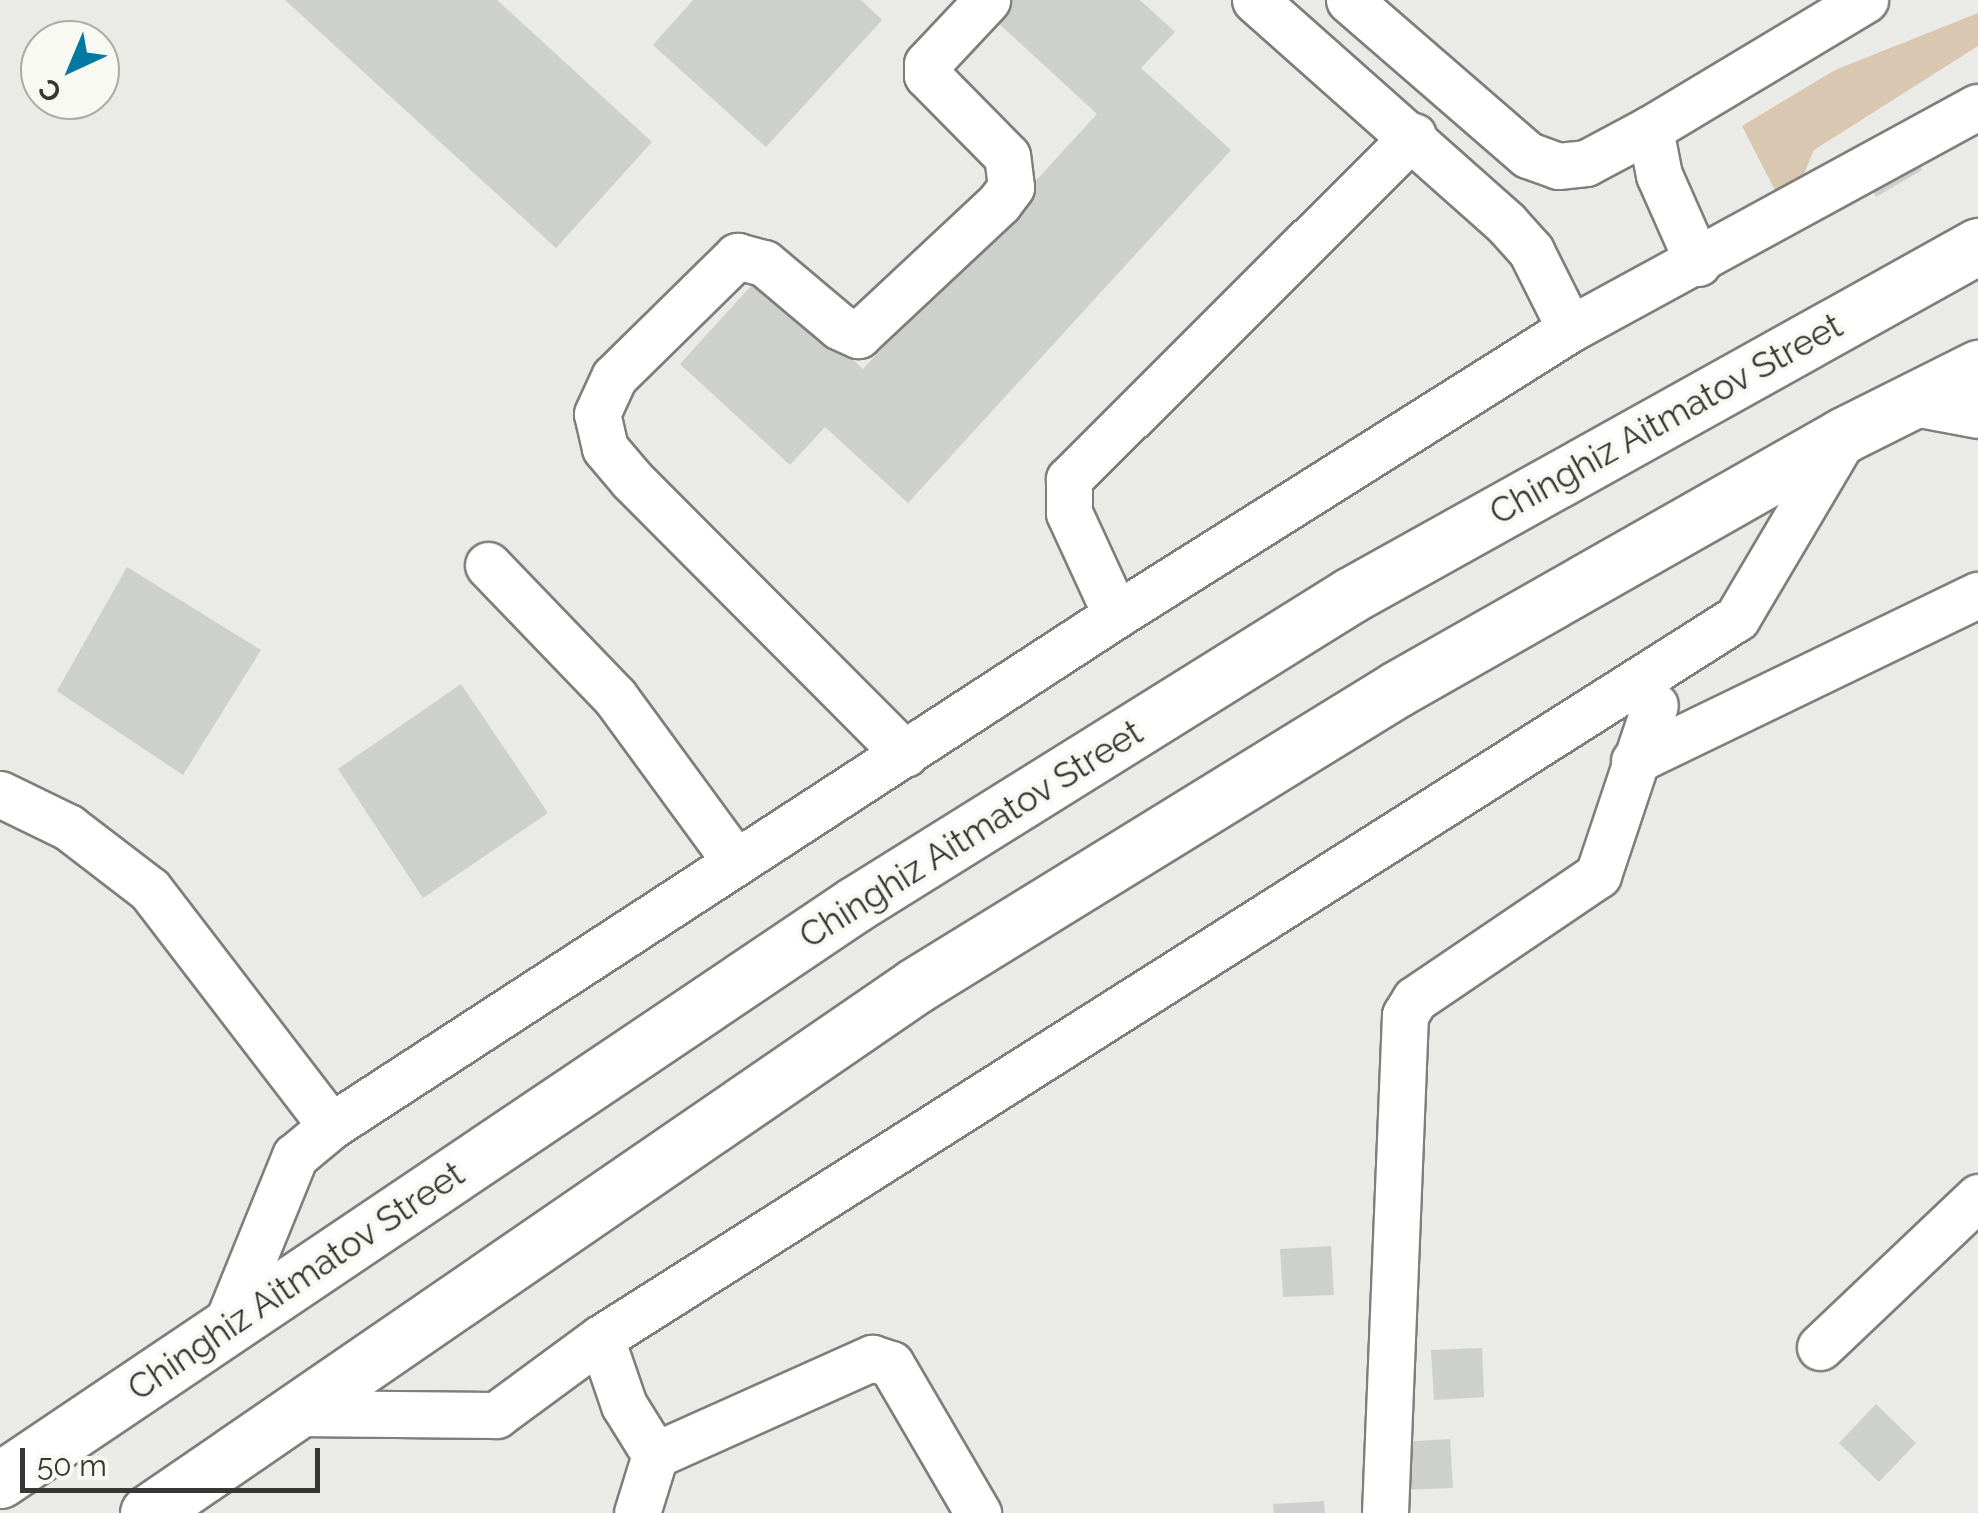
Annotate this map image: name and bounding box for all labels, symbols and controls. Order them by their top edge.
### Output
north arrow [20,20,120,120]
text: С [32,72,69,109]
street label: Chinghiz Aitmatov Street [1482,304,1850,534]
street label: Chinghiz Aitmatov Street [791,711,1151,957]
street label: Chinghiz Aitmatov Street [119,1152,473,1410]
scale bar [25,1428,325,1490]
text: 50 m [37,1448,107,1483]

